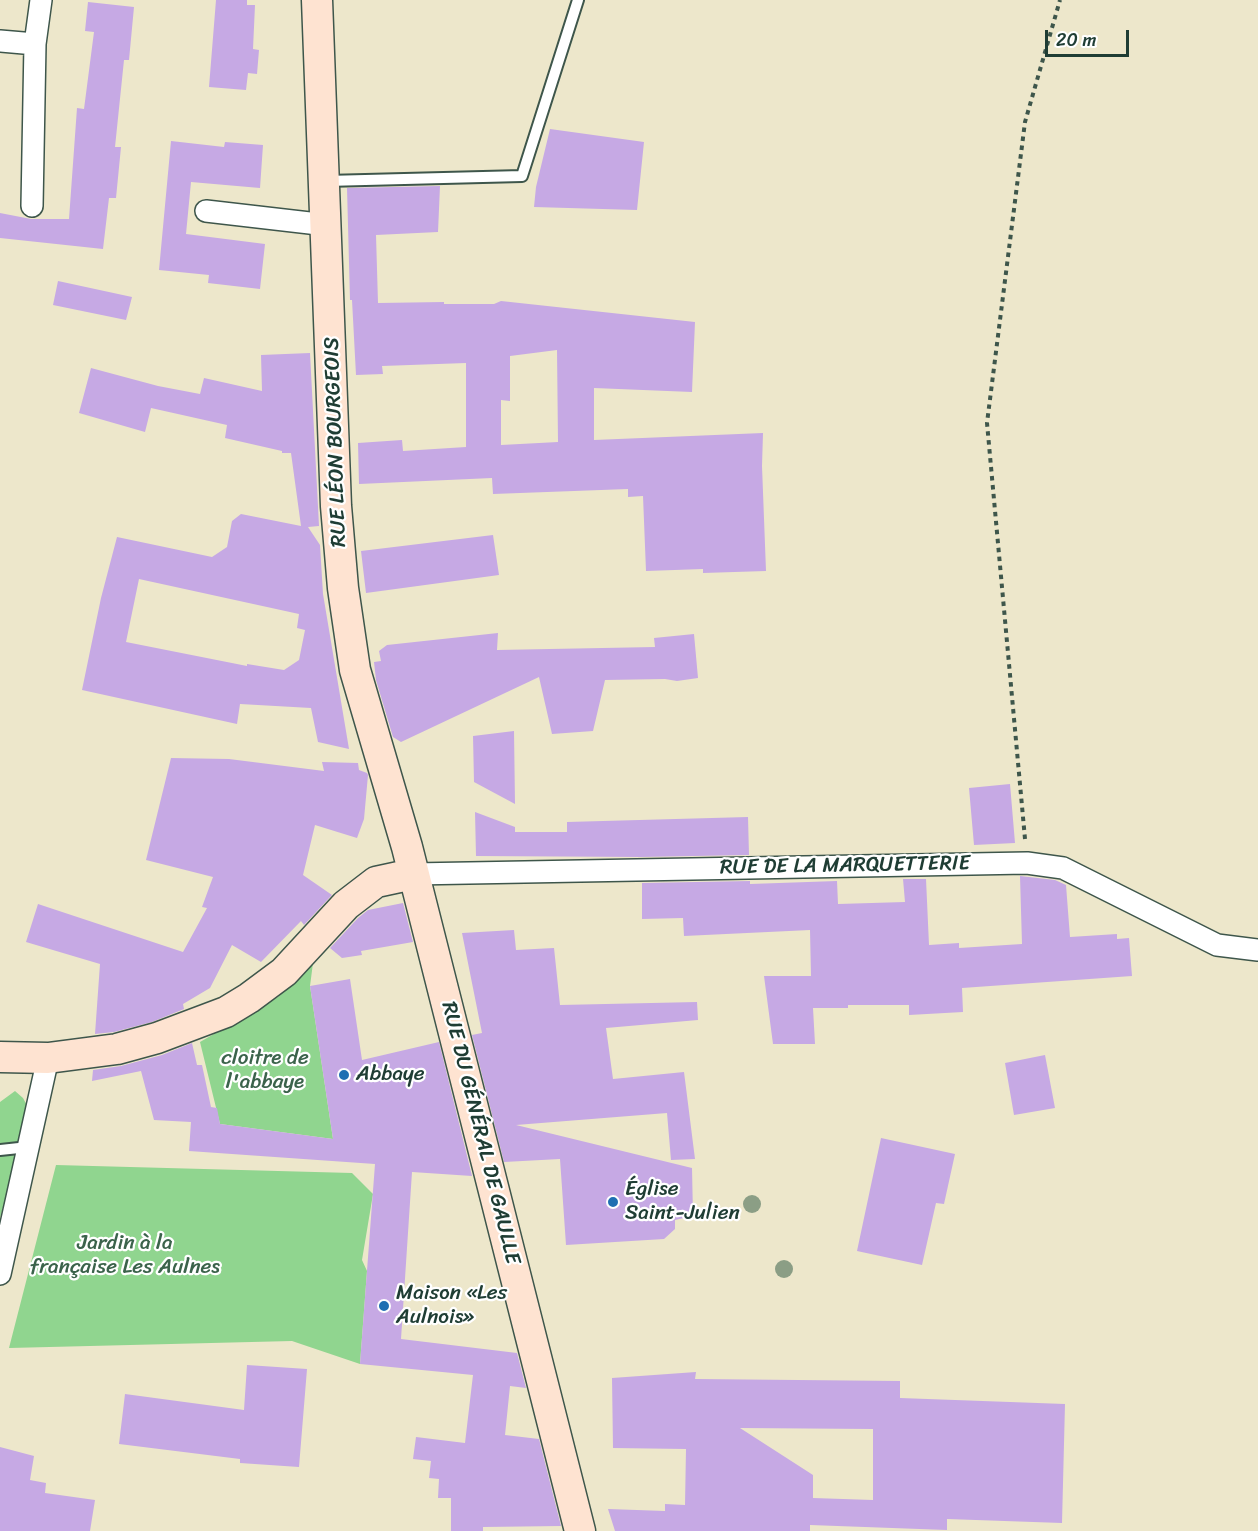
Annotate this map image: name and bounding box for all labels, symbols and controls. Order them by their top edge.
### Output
scale bar [1048,18,1132,56]
text: 20 m [1056,24,1096,56]
street label: RUE LÉON BOURGEOIS [320,336,352,548]
street label: RUE DE LA MARQUETTERIE [720,851,970,881]
street label: RUE DU GÉNÉRAL DE GAULLE [435,999,525,1267]
park label: cloitre de l'abbaye [221,1046,309,1096]
place label: Abbaye [356,1062,425,1088]
marker: Abbaye [337,1068,351,1082]
place label: Église Saint-Julien [625,1177,740,1227]
marker: Église Saint-Julien [606,1195,620,1209]
park label: Jardin à la française Les Aulnes [30,1231,220,1281]
place label: Maison «Les Aulnois» [396,1281,507,1331]
marker: Maison «Les Aulnois» [377,1299,391,1313]

